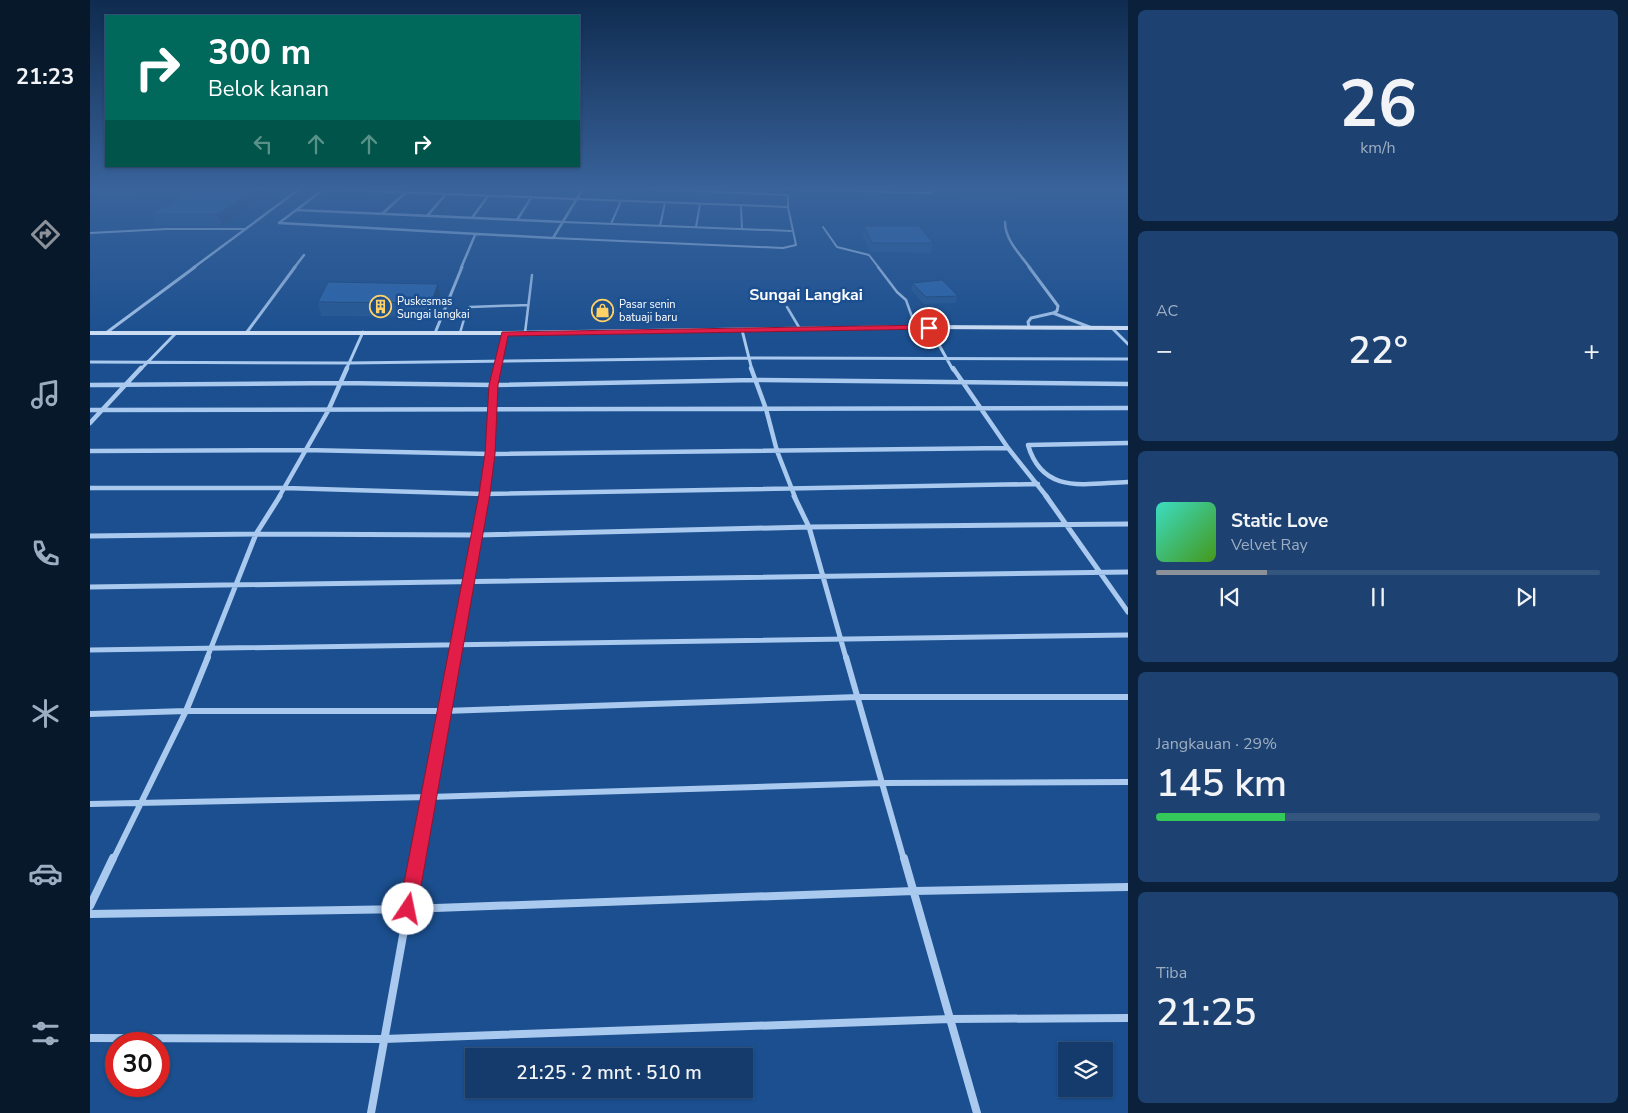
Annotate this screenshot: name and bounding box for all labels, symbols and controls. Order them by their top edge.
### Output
text: 300 m [208,29,311,76]
icon: right [125,35,190,100]
text: 26 [1339,60,1417,149]
text: 21:23 [16,62,74,92]
text: Belok kanan [208,74,329,104]
icon: left [249,130,277,158]
icon: ahead [302,130,330,158]
icon: ahead [355,130,383,158]
icon: right [408,130,436,158]
text: km/h [1360,137,1396,159]
icon: directions [28,217,63,252]
district label: Sungai Langkai [749,284,863,306]
place label: Puskesmas Sungai langkai [397,294,469,322]
building icon: Puskesmas Sungai langkai [369,295,393,319]
place label: Pasar senin batuaji baru [619,297,677,325]
shop icon: Pasar senin batuaji baru [591,298,615,322]
text: AC [1156,300,1178,322]
pin [908,307,950,349]
icon: arrive [915,314,943,342]
text: 22° [1348,325,1408,376]
text: − [1156,332,1173,370]
text: + [1583,332,1600,370]
icon: music [28,377,63,412]
text: Static Love [1231,508,1328,534]
text: Velvet Ray [1231,534,1308,556]
icon: phone [28,536,63,571]
icon: previous [1216,583,1244,611]
icon: pause [1364,583,1392,611]
icon: next [1512,583,1540,611]
icon: climate [28,696,63,731]
text: Jangkauan · 29% [1156,733,1277,755]
text: 145 km [1156,758,1287,809]
icon: car [28,856,63,891]
position arrow [381,882,433,934]
text: Tiba [1156,962,1187,984]
text: 21:25 [1156,987,1256,1038]
icon: filters [28,1016,63,1051]
speed limit sign: 30 [105,1032,170,1097]
map controls [1058,1042,1113,1097]
button: layers [1058,1042,1113,1097]
text: 21:25 · 2 mnt · 510 m [516,1060,702,1086]

